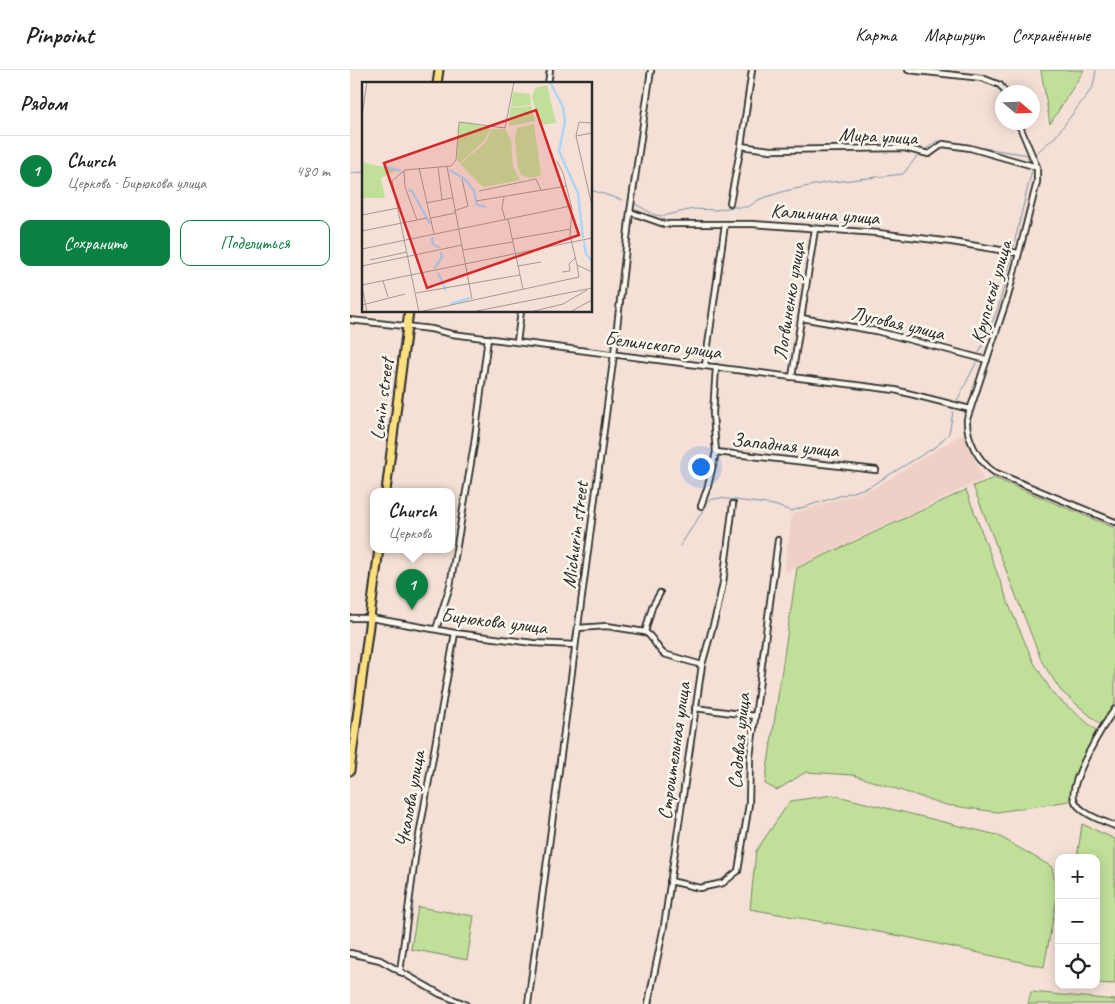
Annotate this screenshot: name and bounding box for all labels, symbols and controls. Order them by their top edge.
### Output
text: Pinpoint [25,20,94,50]
text: Карта [855,24,896,46]
text: Маршрут [924,24,984,46]
text: Сохранённые [1012,24,1090,46]
inset map [362,82,592,312]
north arrow [995,85,1040,130]
text: Рядом [20,90,67,116]
street label: Мира улица [838,121,920,151]
text: Сhurch [67,149,115,173]
text: 1 [32,161,40,181]
text: 480 m [296,161,330,181]
text: Церковь · Бирюкова улица [67,173,206,193]
street label: Калинина улица [770,198,881,230]
button: Сохранить [20,220,170,266]
button: Поделиться [180,220,330,266]
street label: Крупской улица [964,236,1018,346]
street label: Логвиненко улица [767,239,811,362]
street label: Луговая улица [849,300,948,346]
street label: Белинского улица [603,325,724,365]
street label: Lenin street [365,354,400,441]
street label: Западная улица [730,427,841,463]
your location [688,454,714,480]
street label: Michurin street [556,478,594,590]
popup [370,488,455,553]
text: Сhurch [388,499,437,523]
text: Церковь [388,523,432,543]
pin: 1 [396,569,428,610]
street label: Бирюкова улица [440,602,550,640]
street label: Строительная улица [652,679,696,821]
street label: Садовая улица [722,691,756,790]
street label: Чкалова улица [389,747,431,849]
map controls [1055,854,1100,989]
button: + [1055,854,1100,899]
button: − [1055,899,1100,944]
button: locate [1055,944,1100,989]

